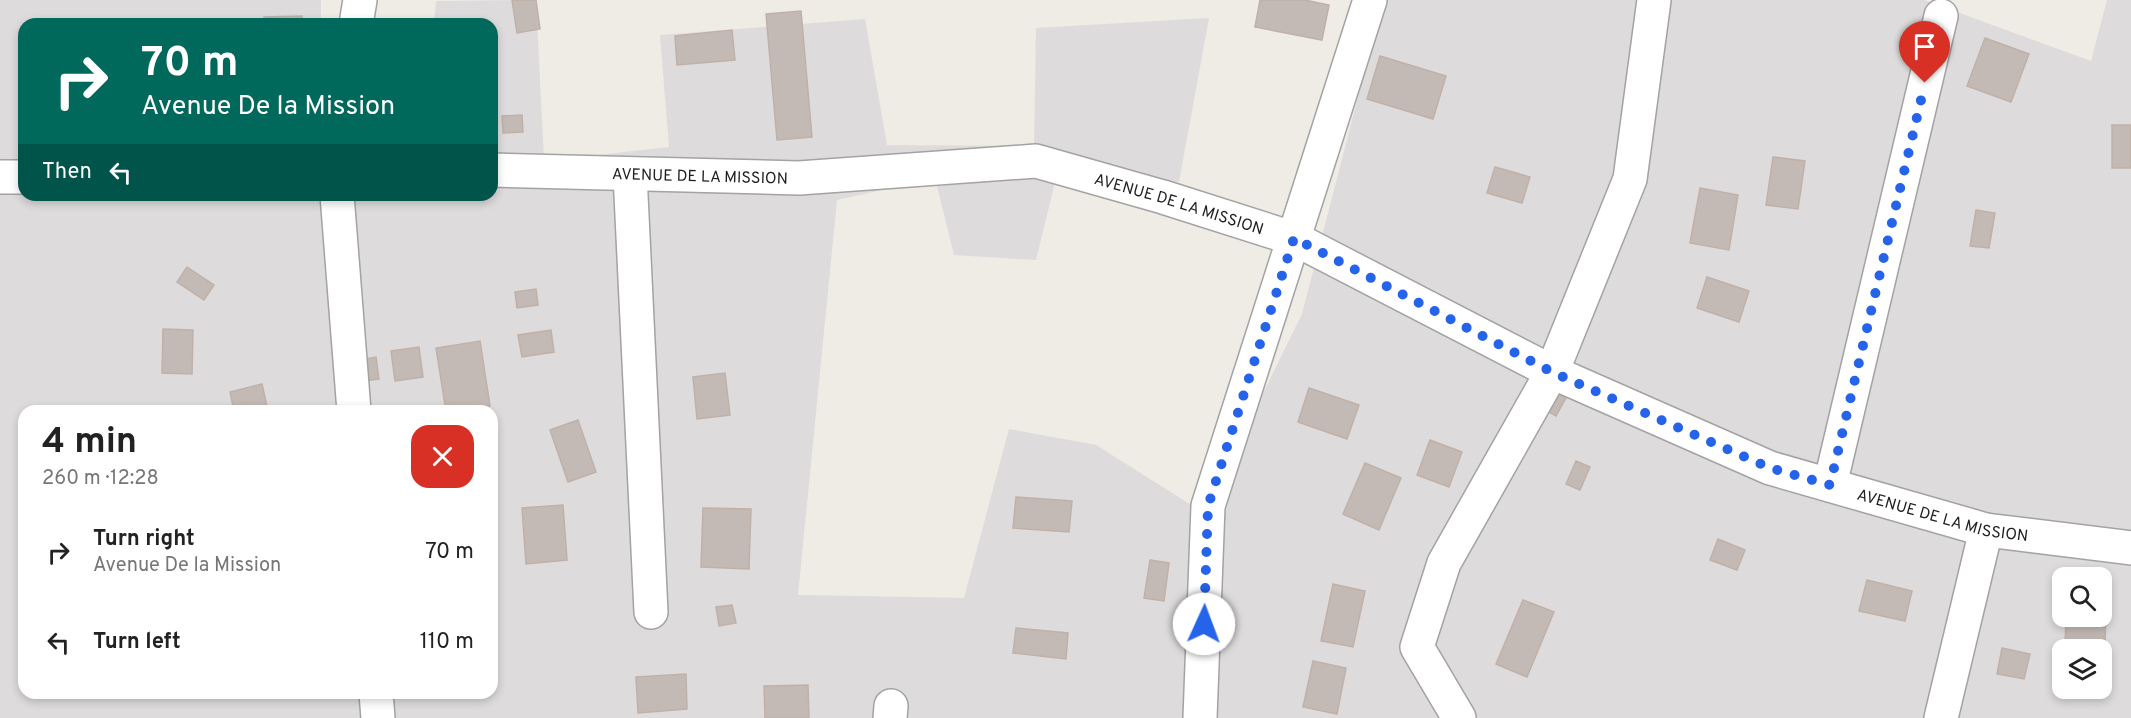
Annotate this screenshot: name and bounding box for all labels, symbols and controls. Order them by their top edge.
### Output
pin [1899,21,1950,83]
icon: arrive [1908,30,1941,63]
text: 70 m [141,38,239,91]
icon: right [42,42,120,120]
text: Avenue De la Mission [141,90,395,124]
icon: left [104,156,137,189]
text: Then [42,159,92,186]
street label: AVENUE DE LA MISSION [612,165,788,190]
street label: AVENUE DE LA MISSION [1092,170,1266,240]
text: 4 min [42,420,137,466]
button: close [411,425,474,488]
text: 260 m · 12:28 [42,466,159,492]
street label: AVENUE DE LA MISSION [1854,485,2029,547]
text: Turn right [93,526,195,553]
icon: right [42,536,75,569]
text: 70 m [425,539,474,566]
text: Avenue De la Mission [93,553,281,579]
map controls [2052,567,2112,699]
button: search [2052,567,2112,627]
position arrow [1172,592,1236,656]
icon: left [42,626,75,659]
text: Turn left [93,629,181,656]
text: 110 m [420,629,474,656]
button: layers [2052,639,2112,699]

